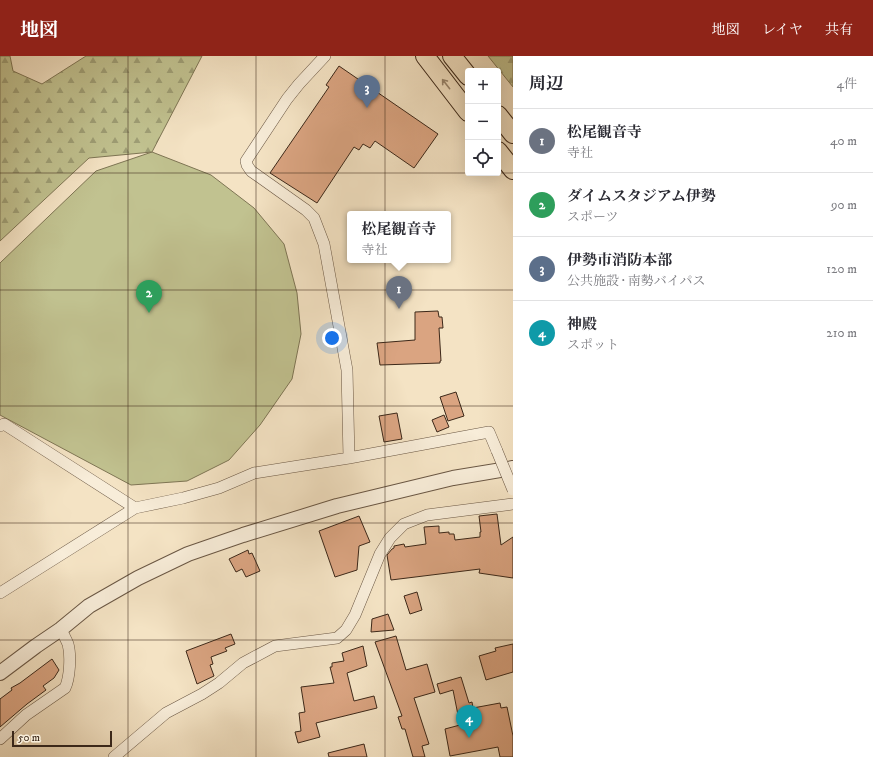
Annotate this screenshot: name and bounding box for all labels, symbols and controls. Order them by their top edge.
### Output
text: 地図 [20,19,58,42]
text: 地図 [712,21,740,39]
text: レイヤ [762,21,803,39]
text: 共有 [825,21,853,39]
map controls [465,68,501,176]
button: + [465,68,501,104]
text: 周辺 [529,73,563,95]
pin: 3 [354,75,380,108]
text: 4件 [837,76,857,92]
one-way arrow [442,79,450,90]
button: − [465,104,501,140]
text: 松尾観音寺 [567,123,642,142]
text: 1 [540,133,544,149]
text: 40 m [830,133,857,149]
button: locate [465,140,501,176]
text: 寺社 [567,145,593,161]
text: ダイムスタジアム伊勢 [567,187,716,206]
text: 2 [539,197,545,213]
text: 90 m [831,197,857,213]
text: スポーツ [567,209,618,225]
popup [347,211,451,263]
text: 松尾観音寺 [361,220,437,239]
text: 寺社 [361,242,388,258]
text: 伊勢市消防本部 [567,251,672,270]
text: 3 [540,261,544,277]
text: 120 m [826,261,857,277]
text: 公共施設 · 南勢バイパス [567,273,705,289]
pin: 1 [386,276,412,309]
pin: 2 [136,280,162,313]
text: 神殿 [567,315,597,334]
text: 4 [538,325,546,341]
text: 210 m [826,325,857,341]
your location [322,328,342,348]
text: スポット [567,337,619,353]
pin: 4 [456,705,482,738]
scale bar [12,729,112,748]
text: 50 m [18,731,40,745]

